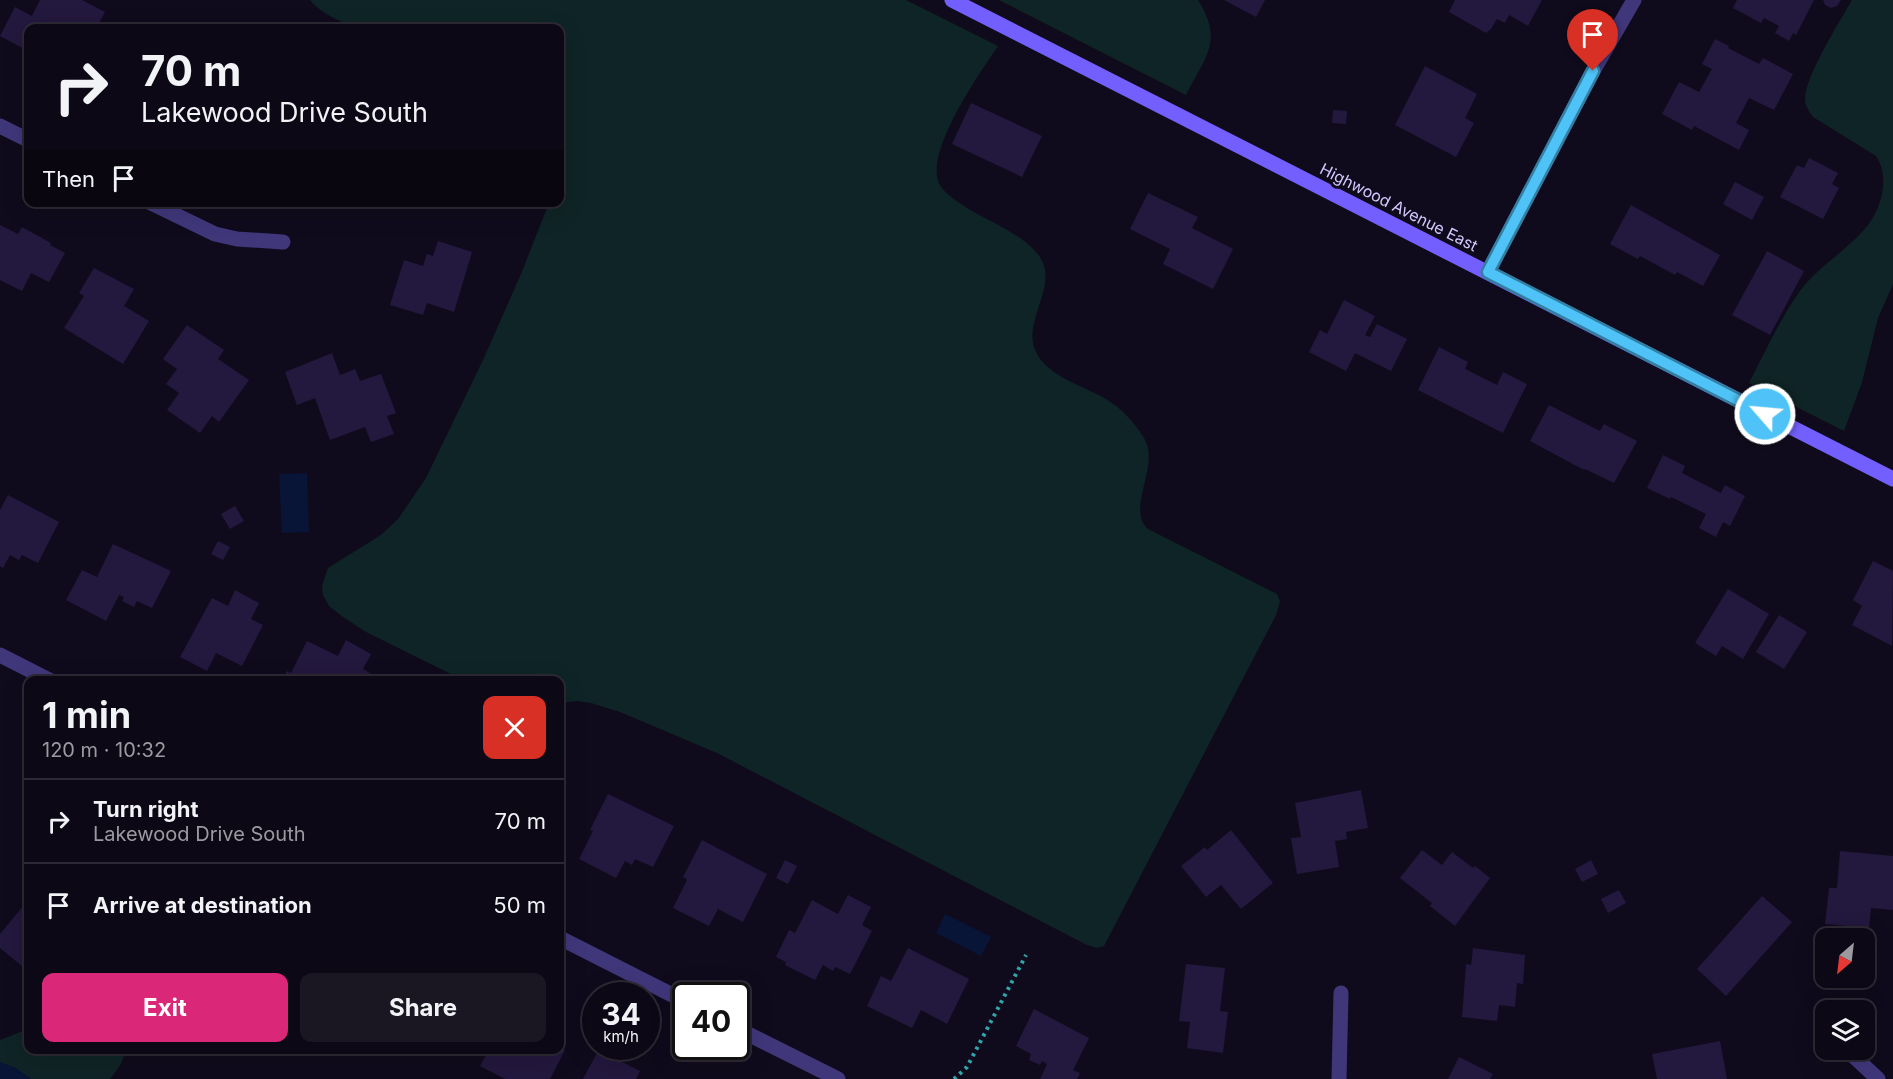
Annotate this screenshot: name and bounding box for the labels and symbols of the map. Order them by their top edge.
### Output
pin [1567,9,1618,71]
street label: Highwood Avenue East [1317,159,1481,255]
position arrow [1733,382,1797,446]
north arrow [1815,928,1875,988]
speed limit sign: 40 [672,982,750,1060]

